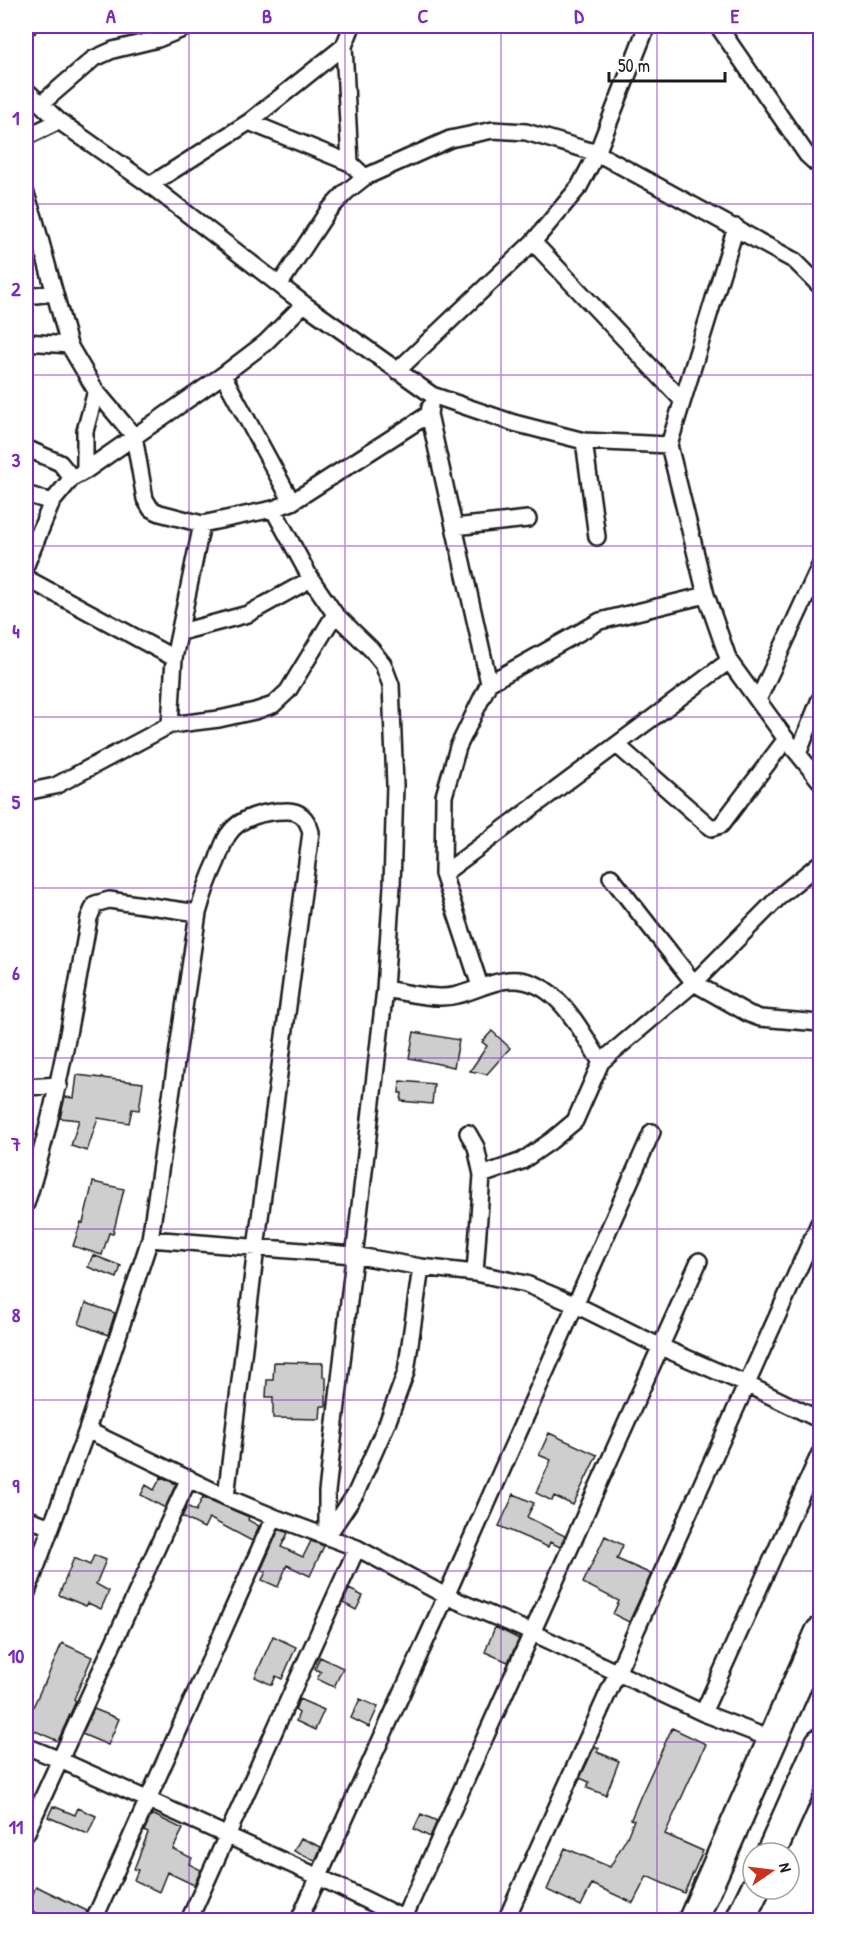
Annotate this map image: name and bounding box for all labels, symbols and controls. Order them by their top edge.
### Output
text: A [106,2,116,29]
text: B [262,2,272,29]
text: C [418,2,429,29]
text: D [574,2,584,29]
text: E [731,2,740,29]
scale bar [609,45,724,83]
text: 50 m [618,53,650,78]
text: 1 [12,104,20,131]
text: 2 [11,275,21,302]
text: 3 [12,446,21,473]
text: 4 [12,617,20,644]
text: 5 [12,788,21,815]
text: 6 [12,959,20,986]
text: 7 [10,1130,21,1157]
text: 8 [12,1301,21,1328]
text: 9 [12,1472,20,1499]
text: 10 [8,1642,24,1669]
text: 11 [9,1813,23,1840]
north arrow [741,1841,801,1901]
text: N [774,1861,797,1875]

